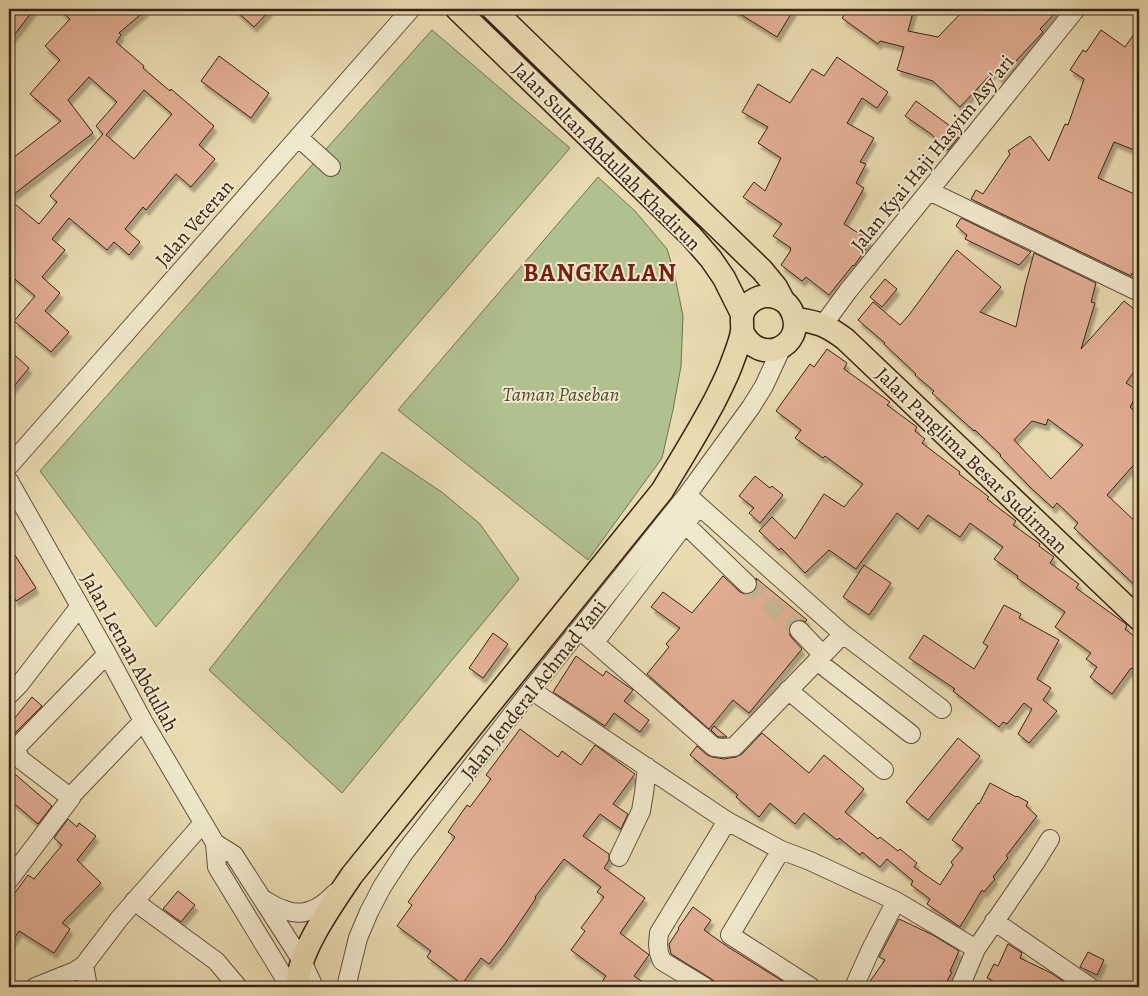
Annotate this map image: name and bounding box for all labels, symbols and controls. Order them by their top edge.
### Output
street label: Jalan Kyai Haji Hasyim Asy'ari [845,49,1020,257]
street label: Jalan Sultan Abdullah Khadirun [506,56,707,257]
street label: Jalan Veteran [149,174,240,273]
district label: BANGKALAN [523,256,677,290]
street label: Jalan Panglima Besar Sudirman [870,361,1074,560]
park label: Taman Paseban [503,381,619,408]
street label: Jalan Letnan Abdullah [75,568,185,737]
street label: Jalan Jenderal Achmad Yani [454,594,612,785]

